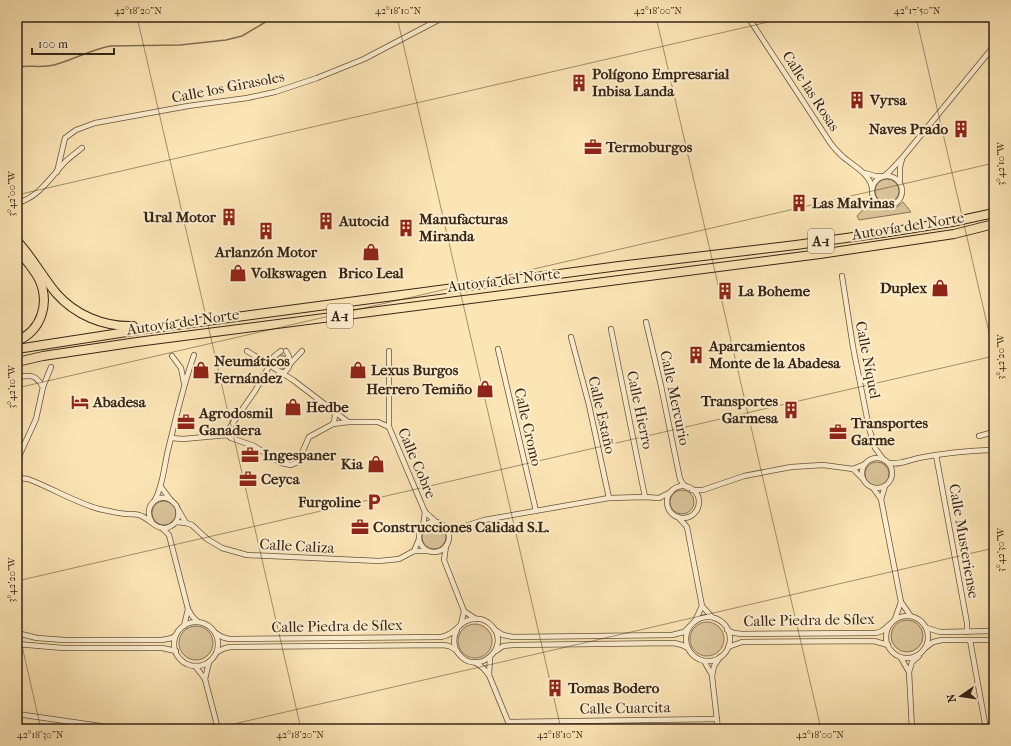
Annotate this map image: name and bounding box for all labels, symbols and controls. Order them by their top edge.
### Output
text: 42°18'20"N [114,5,162,17]
text: 42°18'10"N [375,5,421,17]
text: 42°18'00"N [634,5,682,17]
text: 42°17'50"N [894,5,941,17]
scale bar [32,30,114,56]
text: 100 m [38,37,68,51]
street label: Calle las Rosas [778,48,844,135]
place label: Polígono Empresarial Inbisa Landa [592,65,730,100]
street label: Calle los Girasoles [170,67,286,107]
building icon: Polígono Empresarial Inbisa Landa [569,73,589,93]
building icon: Vyrsa [847,90,867,110]
place label: Vyrsa [869,91,907,109]
building icon: Naves Prado [951,119,971,139]
place label: Naves Prado [869,120,948,138]
office icon: Termoburgos [583,137,603,157]
place label: Termoburgos [605,138,693,156]
text: 3°42'10"W [995,141,1007,186]
text: 3°42'00"W [6,170,18,217]
building icon: Las Malvinas [789,193,809,213]
place label: Las Malvinas [812,194,895,212]
building icon: Ural Motor [219,207,239,227]
place label: Ural Motor [142,208,217,226]
street label: Autovía del Norte [850,208,966,244]
place label: Manufacturas Miranda [418,210,508,245]
building icon: Autocid [316,211,336,231]
place label: Autocid [338,212,390,230]
building icon: Manufacturas Miranda [396,218,416,238]
building icon: Arlanzón Motor [256,221,276,241]
road number: A-1 [808,229,834,253]
shop icon: Brico Leal [361,242,381,262]
place label: Arlanzón Motor [214,243,318,261]
shop icon: Volkswagen [228,263,248,283]
place label: Volkswagen [250,264,327,282]
place label: Brico Leal [338,264,405,282]
street label: Autovía del Norte [446,264,562,296]
shop icon: Duplex [930,278,950,298]
place label: Duplex [880,279,927,297]
building icon: La Boheme [715,281,735,301]
place label: La Boheme [738,282,811,300]
road number: A-1 [327,304,353,328]
street label: Autovía del Norte [125,305,241,339]
street label: Calle Níquel [852,320,884,400]
text: 3°42'20"W [995,333,1007,380]
place label: Aparcamientos Monte de la Abadesa [708,337,841,372]
building icon: Aparcamientos Monte de la Abadesa [686,345,706,365]
street label: Calle Mercurio [656,349,694,447]
place label: Neumáticos Fernández [213,352,290,387]
shop icon: Neumáticos Fernández [191,360,211,380]
shop icon: Lexus Burgos [348,360,368,380]
place label: Lexus Burgos [371,361,459,379]
text: 3°42'10"W [6,364,18,409]
street label: Calle Hierro [623,369,657,451]
street label: Calle Estaño [584,374,620,456]
shop icon: Herrero Temiño [475,379,495,399]
place label: Herrero Temiño [366,380,472,398]
street label: Calle Cromo [510,386,546,468]
hotel icon: Abadesa [70,392,90,412]
place label: Transportes Garmesa [700,392,779,427]
place label: Abadesa [92,393,147,411]
shop icon: Hedbe [283,397,303,417]
place label: Hedbe [306,398,349,416]
building icon: Transportes Garmesa [781,400,801,420]
place label: Agrodosmil Ganadera [198,404,274,439]
office icon: Agrodosmil Ganadera [176,412,196,432]
place label: Transportes Garme [850,414,929,449]
office icon: Transportes Garme [828,422,848,442]
street label: Calle Cobre [394,425,440,502]
office icon: Ingespaner [240,445,260,465]
place label: Ingespaner [263,446,337,464]
shop icon: Kia [366,454,386,474]
place label: Kia [341,455,364,473]
office icon: Ceyca [238,469,258,489]
place label: Ceyca [261,470,301,488]
street label: Calle Musteriense [945,482,983,600]
parking icon: Furgoline [364,492,384,512]
place label: Furgoline [297,493,362,511]
office icon: Construcciones Calidad S.L. [350,517,370,537]
place label: Construcciones Calidad S.L. [373,518,550,536]
text: 3°42'30"W [995,527,1007,572]
street label: Calle Caliza [259,535,336,557]
text: 3°42'20"W [6,556,18,603]
street label: Calle Piedra de Sílex [743,610,875,630]
street label: Calle Piedra de Sílex [271,616,403,636]
north arrow [941,676,981,716]
building icon: Tomas Bodero [545,678,565,698]
place label: Tomas Bodero [567,679,660,697]
text: N [944,692,959,704]
street label: Calle Cuarcita [579,698,672,718]
text: 42°18'30"N [17,729,64,741]
text: 42°18'20"N [276,729,324,741]
text: 42°18'10"N [537,729,583,741]
text: 42°18'00"N [796,729,844,741]

